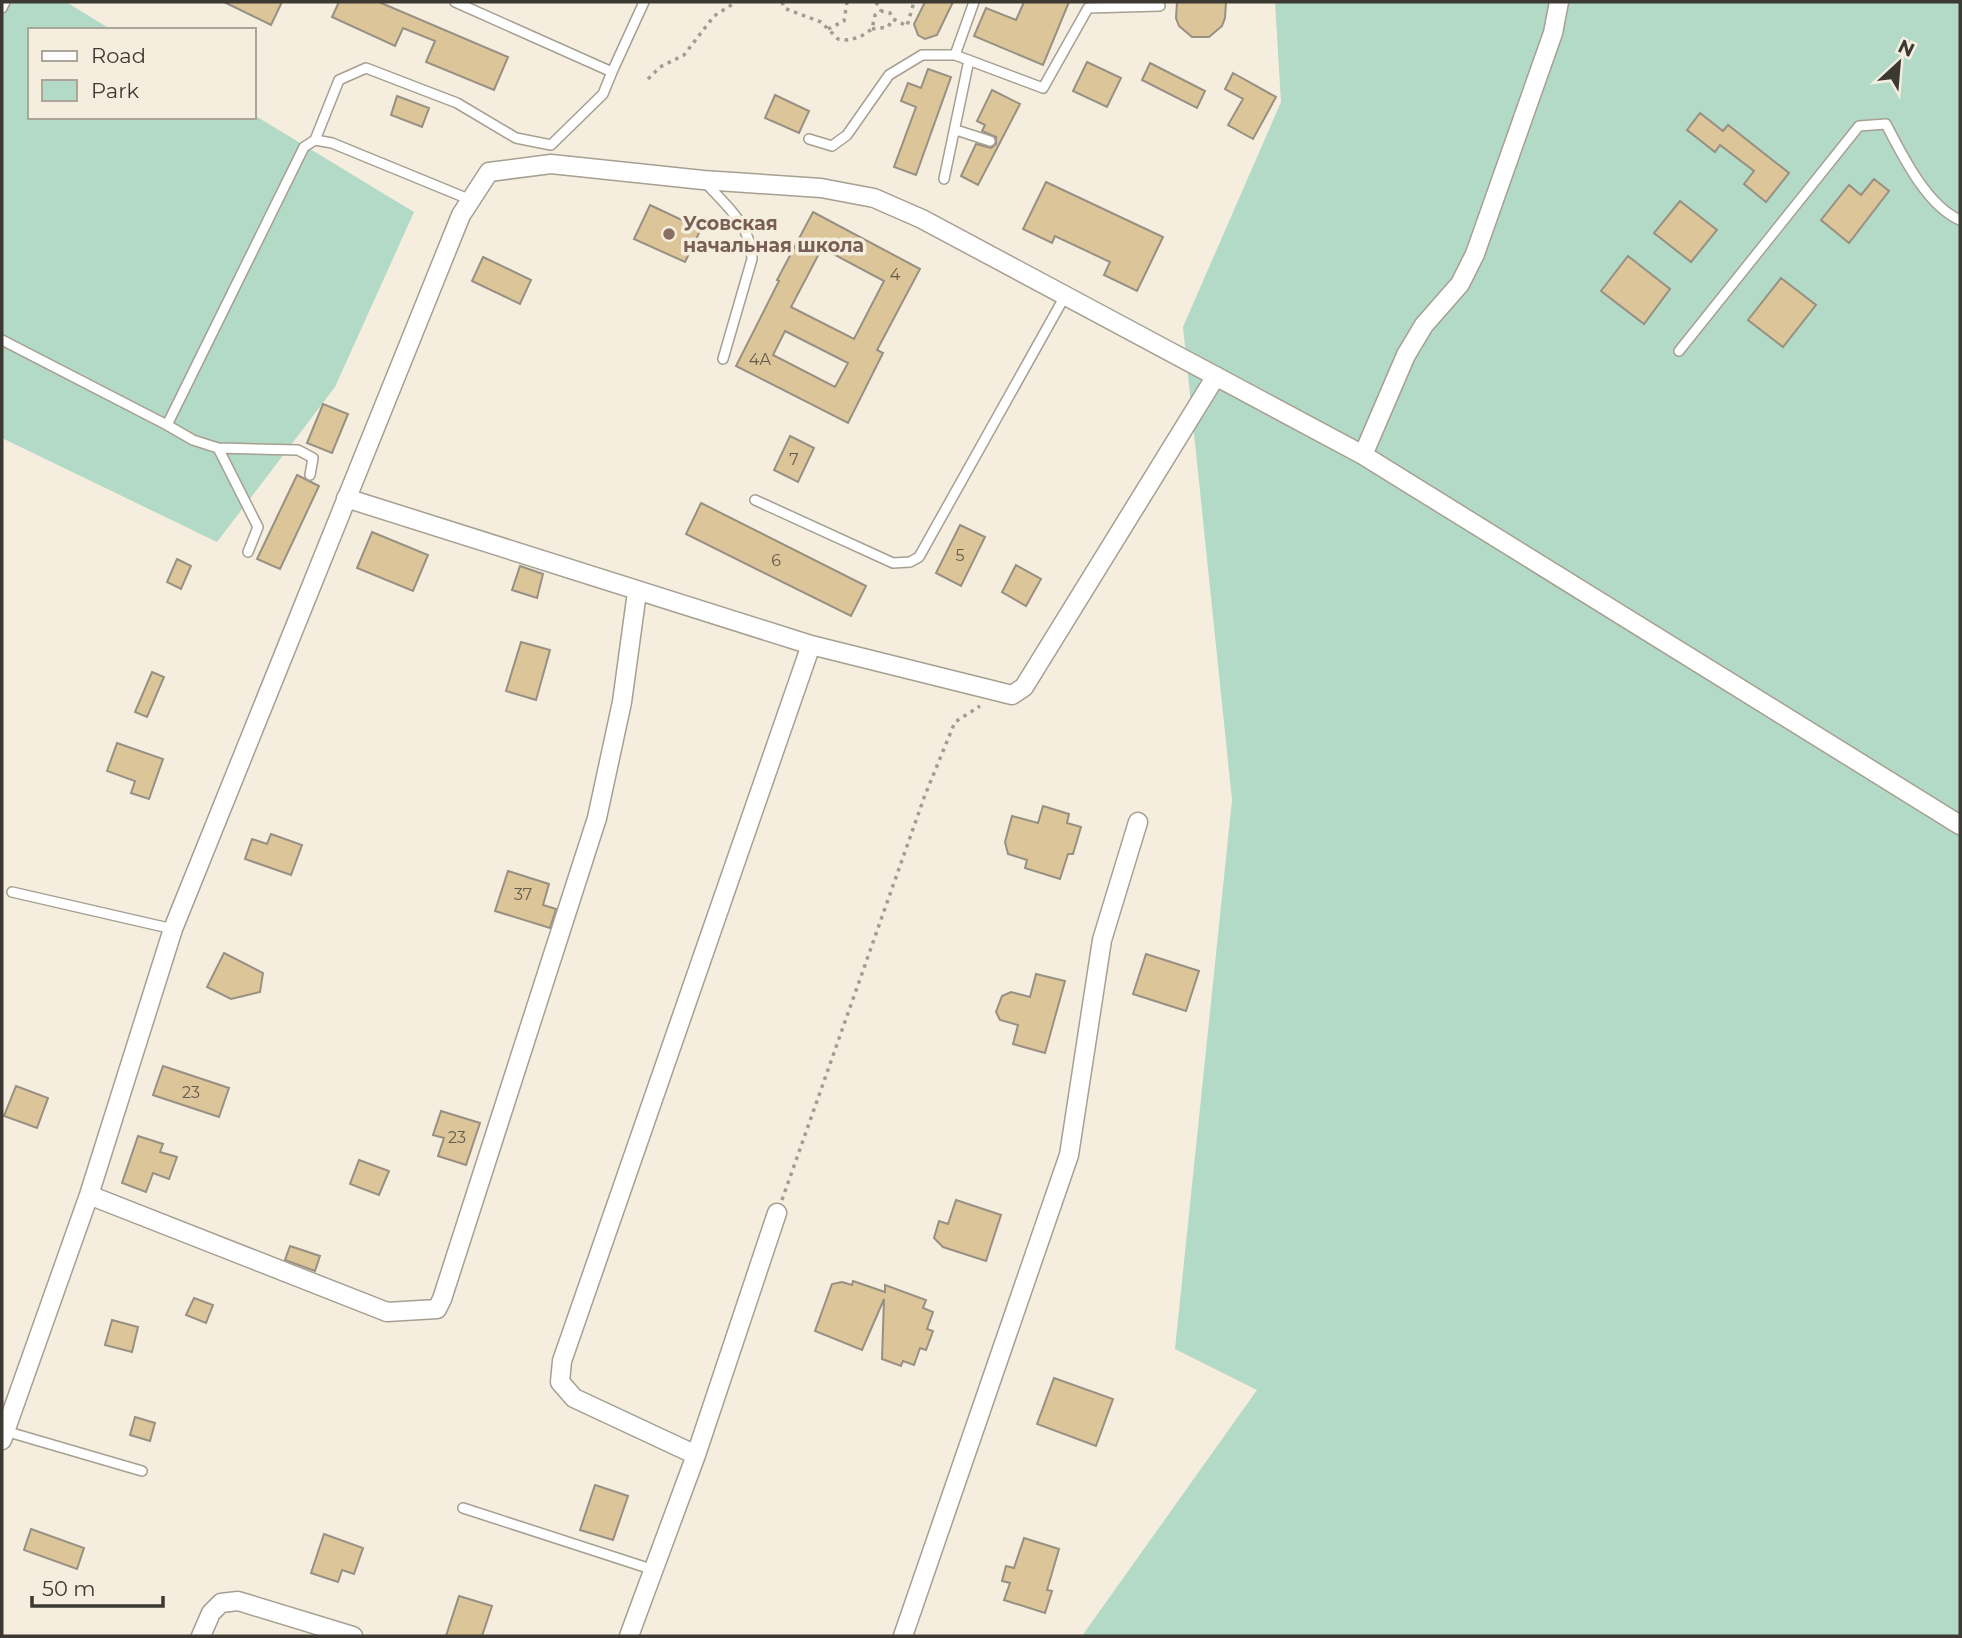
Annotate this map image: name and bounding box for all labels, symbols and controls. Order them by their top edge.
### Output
legend [28,28,256,119]
north arrow [1864,28,1934,98]
text: N [1894,34,1918,62]
text: Road [91,43,146,68]
text: Park [91,78,139,103]
place label: Усовская начальная школа [683,212,864,257]
marker: Усовская начальная школа [661,226,677,242]
house number: 4 [890,265,901,284]
house number: 4А [749,350,771,369]
house number: 7 [789,450,799,469]
house number: 5 [955,546,965,565]
house number: 6 [771,551,781,570]
house number: 37 [514,885,532,904]
house number: 23 [182,1083,200,1102]
house number: 23 [448,1128,466,1147]
scale bar [32,1564,163,1608]
text: 50 m [42,1576,96,1601]

